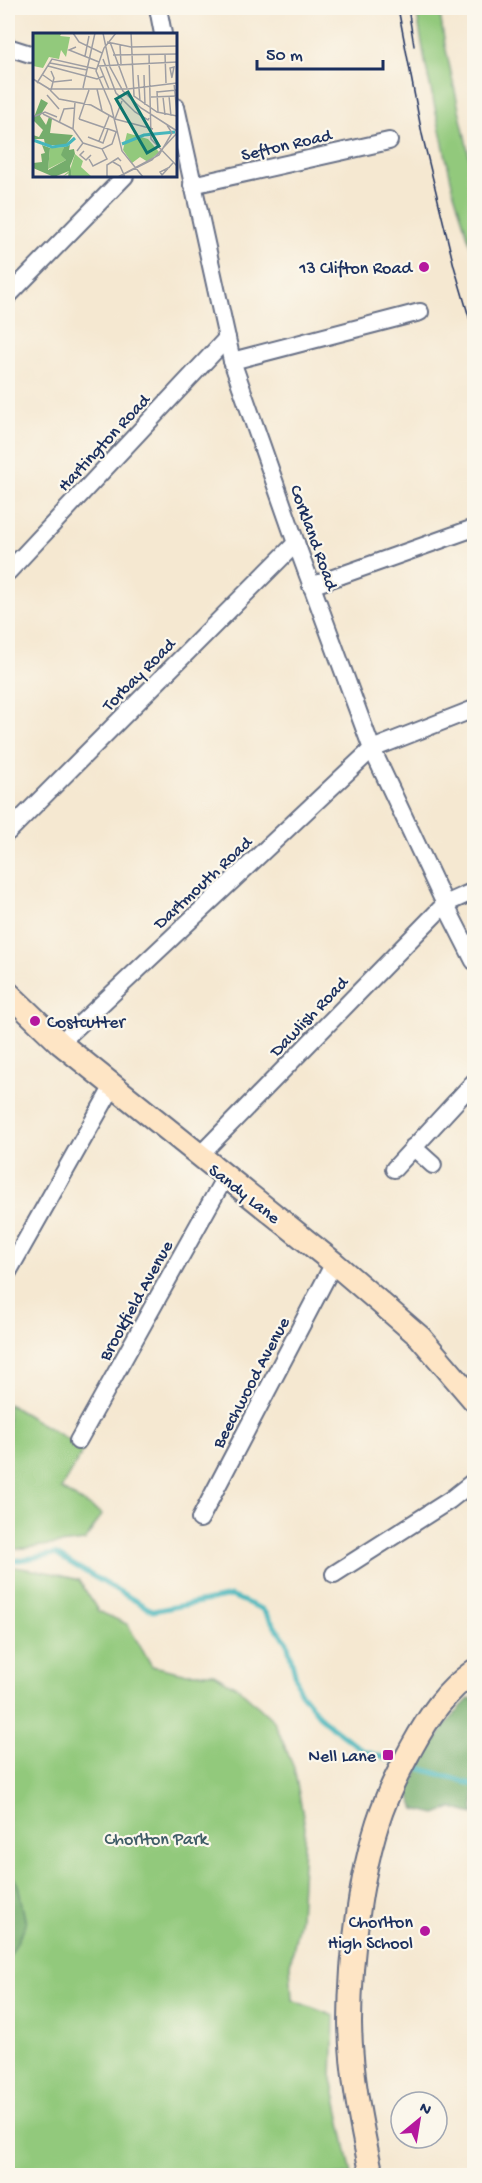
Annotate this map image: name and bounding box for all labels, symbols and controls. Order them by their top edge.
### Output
inset map [33,33,177,177]
scale bar [257,33,383,71]
text: 50 m [266,46,303,67]
street label: Sefton Road [239,126,335,167]
place label: 13 Clifton Road [298,259,413,280]
marker: 13 Clifton Road [417,260,431,274]
street label: Hartington Road [54,390,156,497]
street label: Corkland Road [284,483,342,595]
street label: Torbay Road [98,634,182,717]
street label: Dartmouth Road [150,832,258,935]
street label: Dawlish Road [266,972,354,1063]
place label: Costcutter [47,1013,127,1034]
marker: Costcutter [28,1014,42,1028]
street label: Sandy Lane [204,1161,284,1230]
street label: Brookfield Avenue [95,1237,179,1366]
street label: Beechwood Avenue [208,1314,296,1453]
place label: Nell Lane [308,1747,377,1768]
marker: Nell Lane [381,1748,395,1762]
park label: Chorlton Park [105,1830,209,1851]
place label: Chorlton High School [328,1913,413,1955]
marker: Chorlton High School [418,1924,432,1938]
north arrow [389,2090,449,2150]
text: N [415,2099,434,2121]

